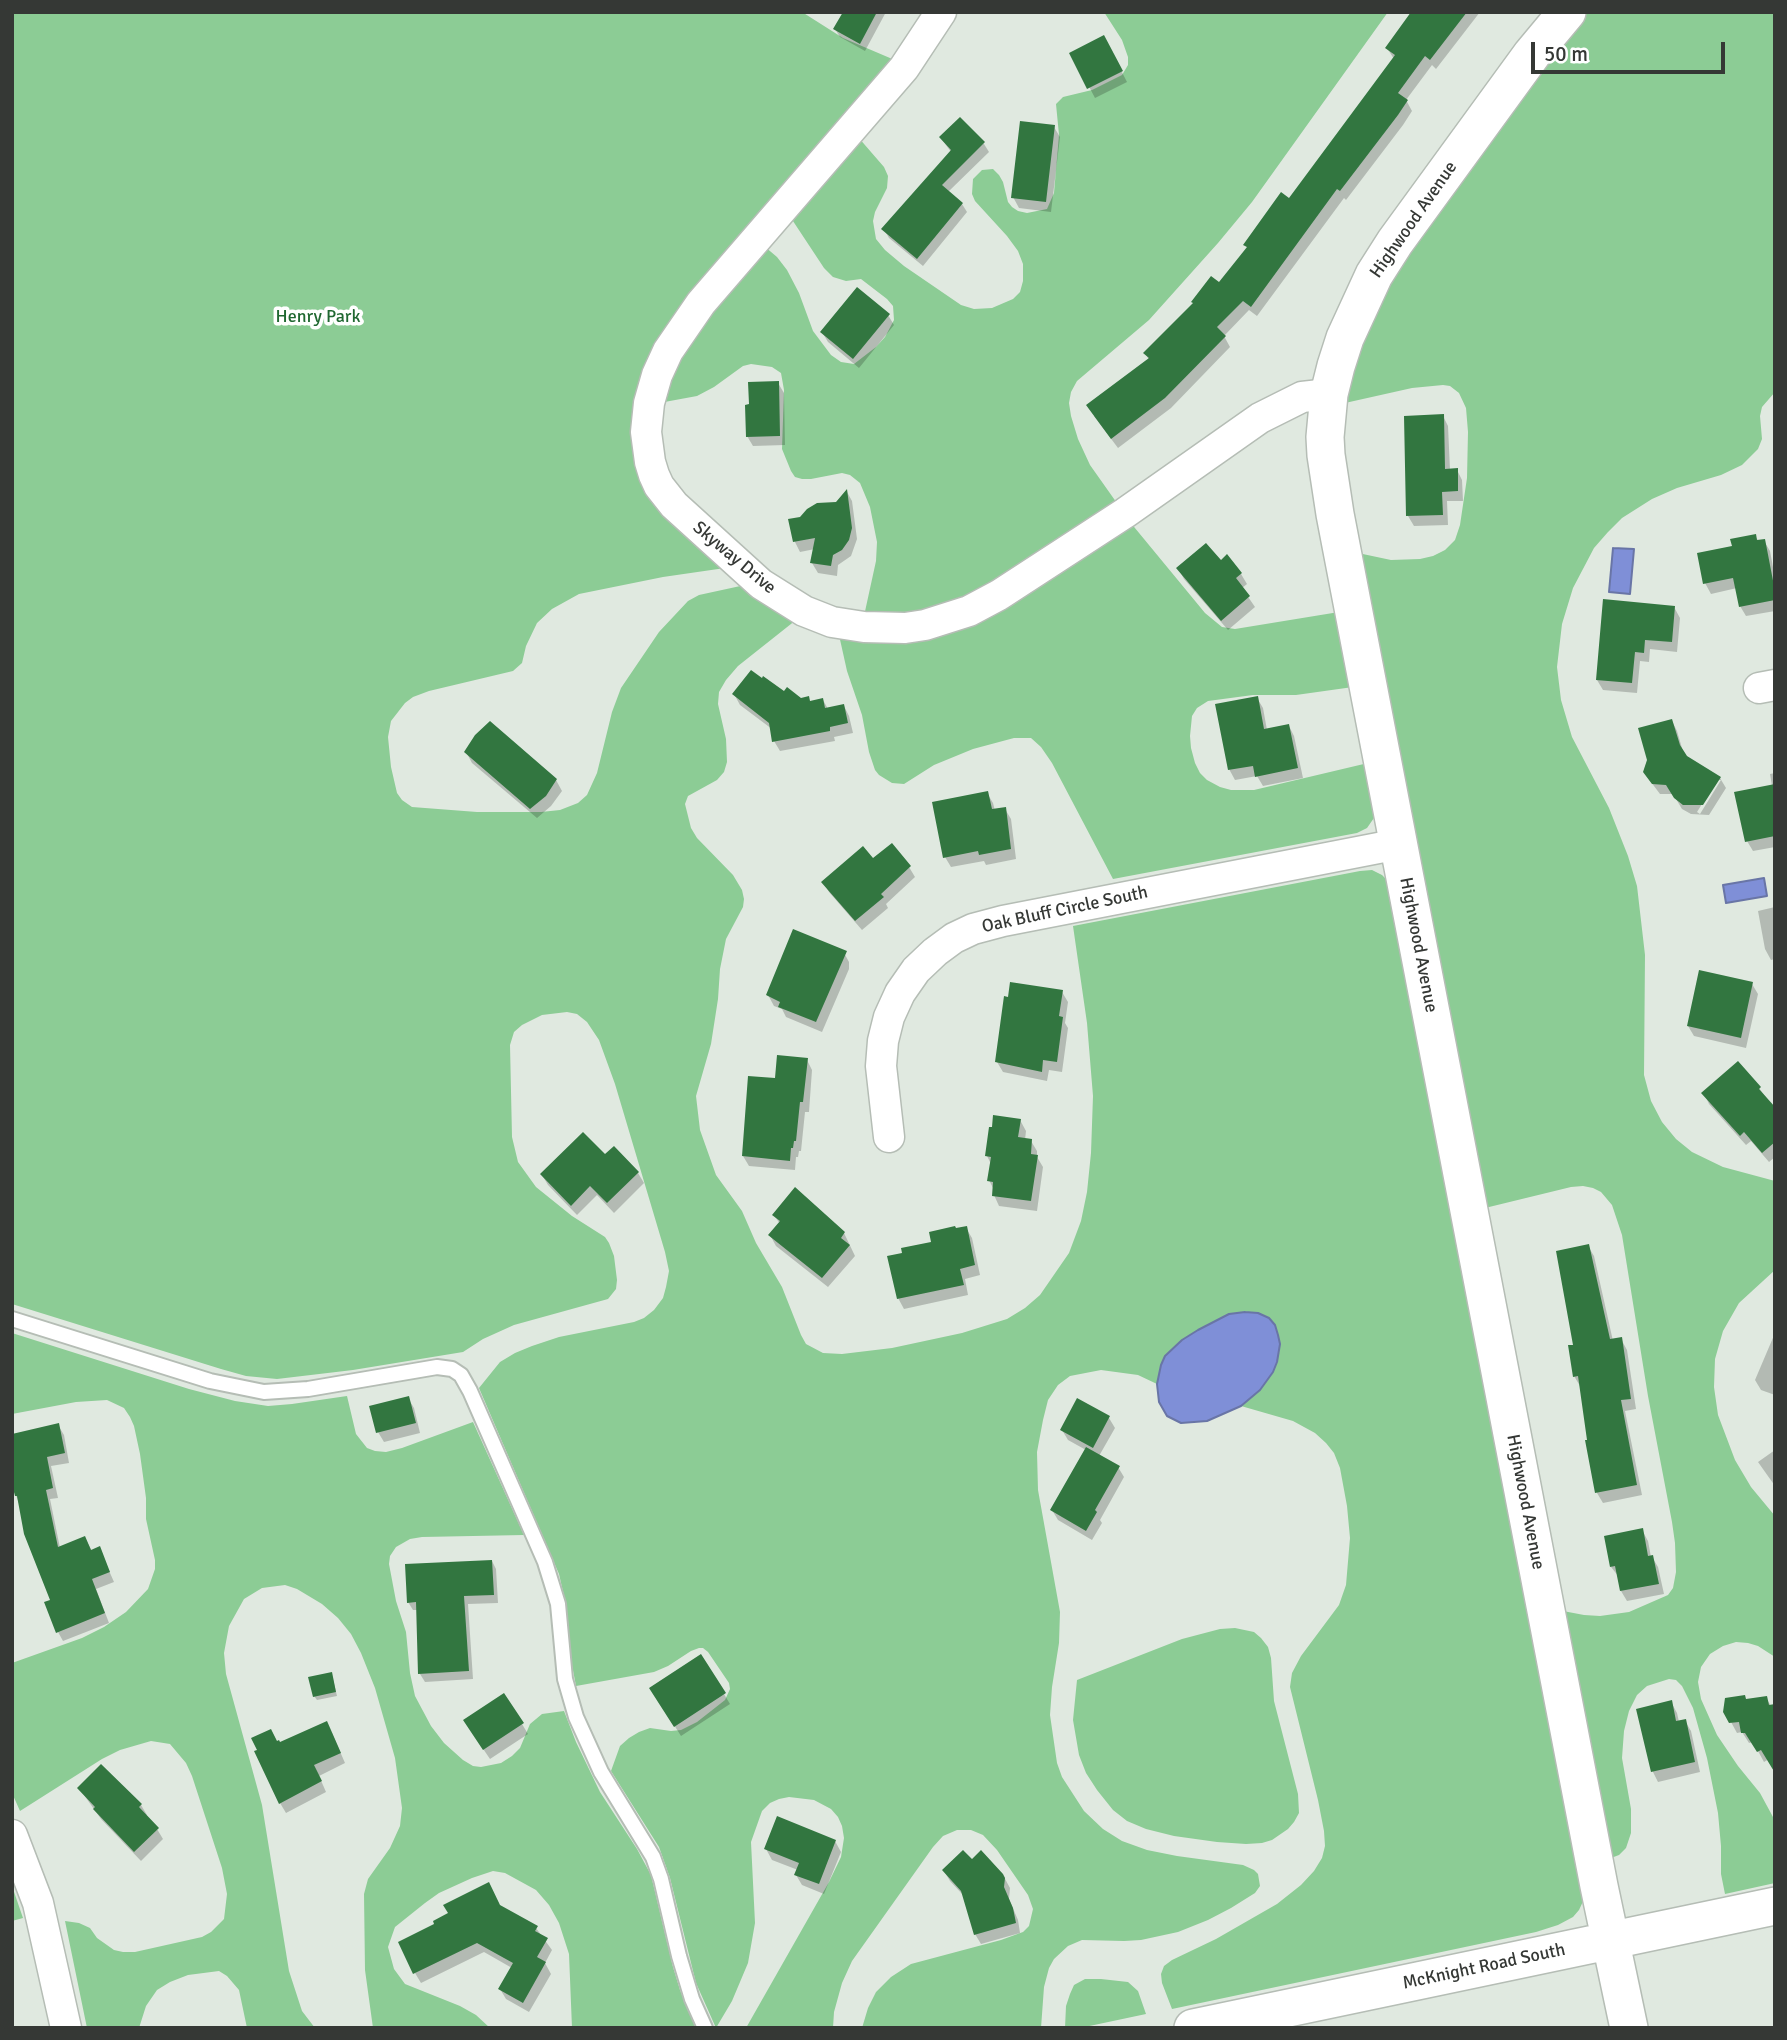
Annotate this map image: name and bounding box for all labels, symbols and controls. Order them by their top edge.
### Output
scale bar [1535,28,1729,72]
text: 50 m [1544,41,1588,67]
street label: Highwood Avenue [1366,158,1462,282]
park label: Henry Park [275,306,361,328]
street label: Skyway Drive [688,517,780,599]
street label: Highwood Avenue [1394,876,1442,1014]
street label: Oak Bluff Circle South [980,882,1150,938]
street label: Highwood Avenue [1501,1433,1549,1571]
street label: McKnight Road South [1401,1939,1567,1995]

